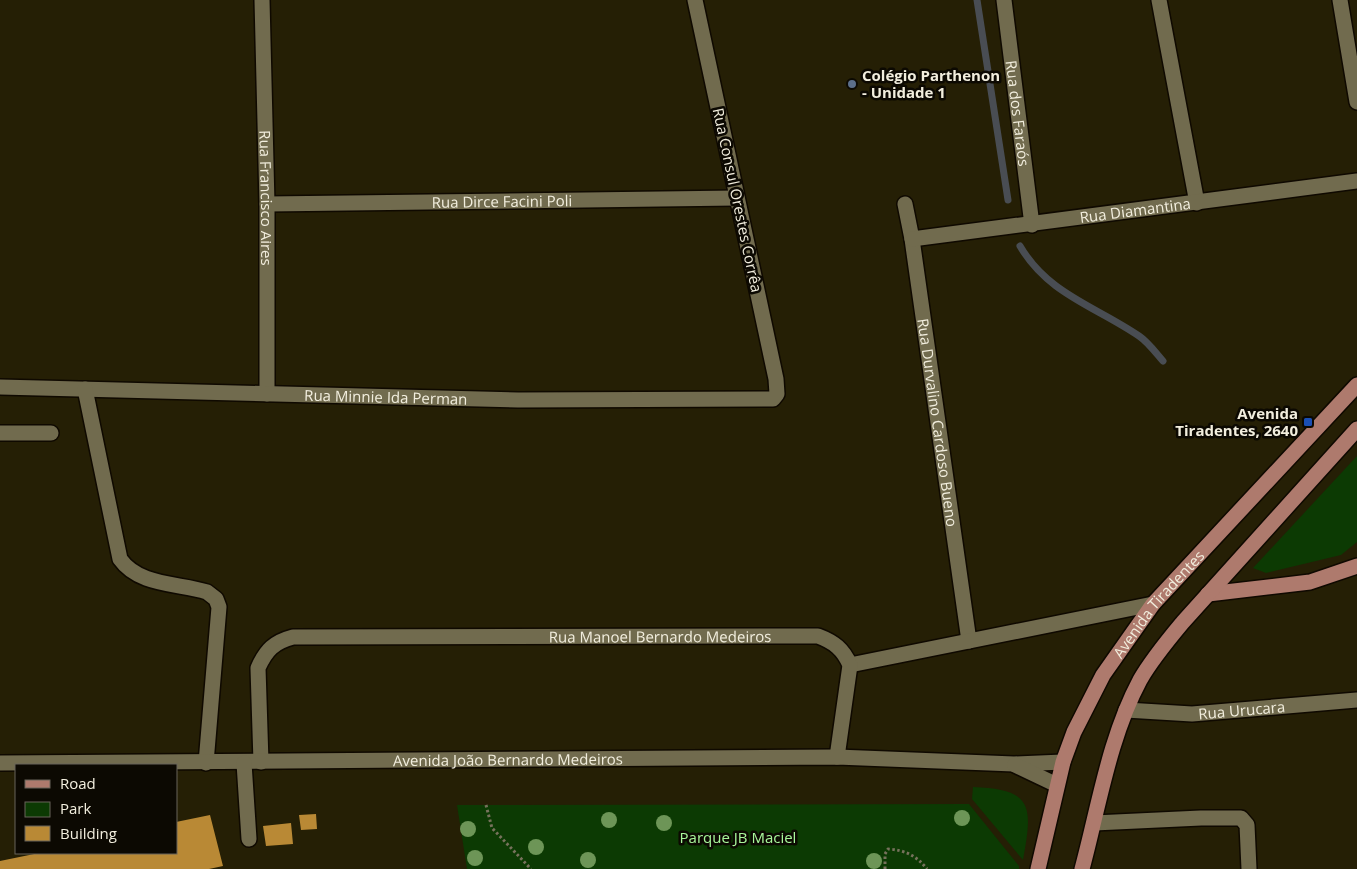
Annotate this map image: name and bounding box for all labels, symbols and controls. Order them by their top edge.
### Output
street label: Rua dos Faraós [1002,59,1035,167]
place label: Colégio Parthenon - Unidade 1 [862,65,1000,102]
marker: Colégio Parthenon - Unidade 1 [846,78,858,90]
street label: Rua Consul Orestes Corrêa [709,106,767,294]
street label: Rua Francisco Aires [255,130,277,266]
street label: Rua Dirce Facini Poli [431,190,572,212]
street label: Rua Diamantina [1078,193,1192,227]
street label: Rua Durvalino Cardoso Bueno [913,317,963,528]
street label: Rua Minnie Ida Perman [304,385,468,409]
place label: Avenida Tiradentes, 2640 [1175,403,1298,440]
marker: Avenida Tiradentes, 2640 [1302,416,1314,428]
street label: Avenida Tiradentes [1108,546,1208,662]
street label: Rua Manoel Bernardo Medeiros [549,626,772,647]
street label: Rua Urucara [1198,696,1286,723]
street label: Avenida João Bernardo Medeiros [393,749,623,770]
legend [15,764,178,854]
text: Road [60,773,96,793]
text: Park [60,798,91,818]
text: Building [60,823,117,843]
park label: Parque JB Maciel [680,827,796,847]

